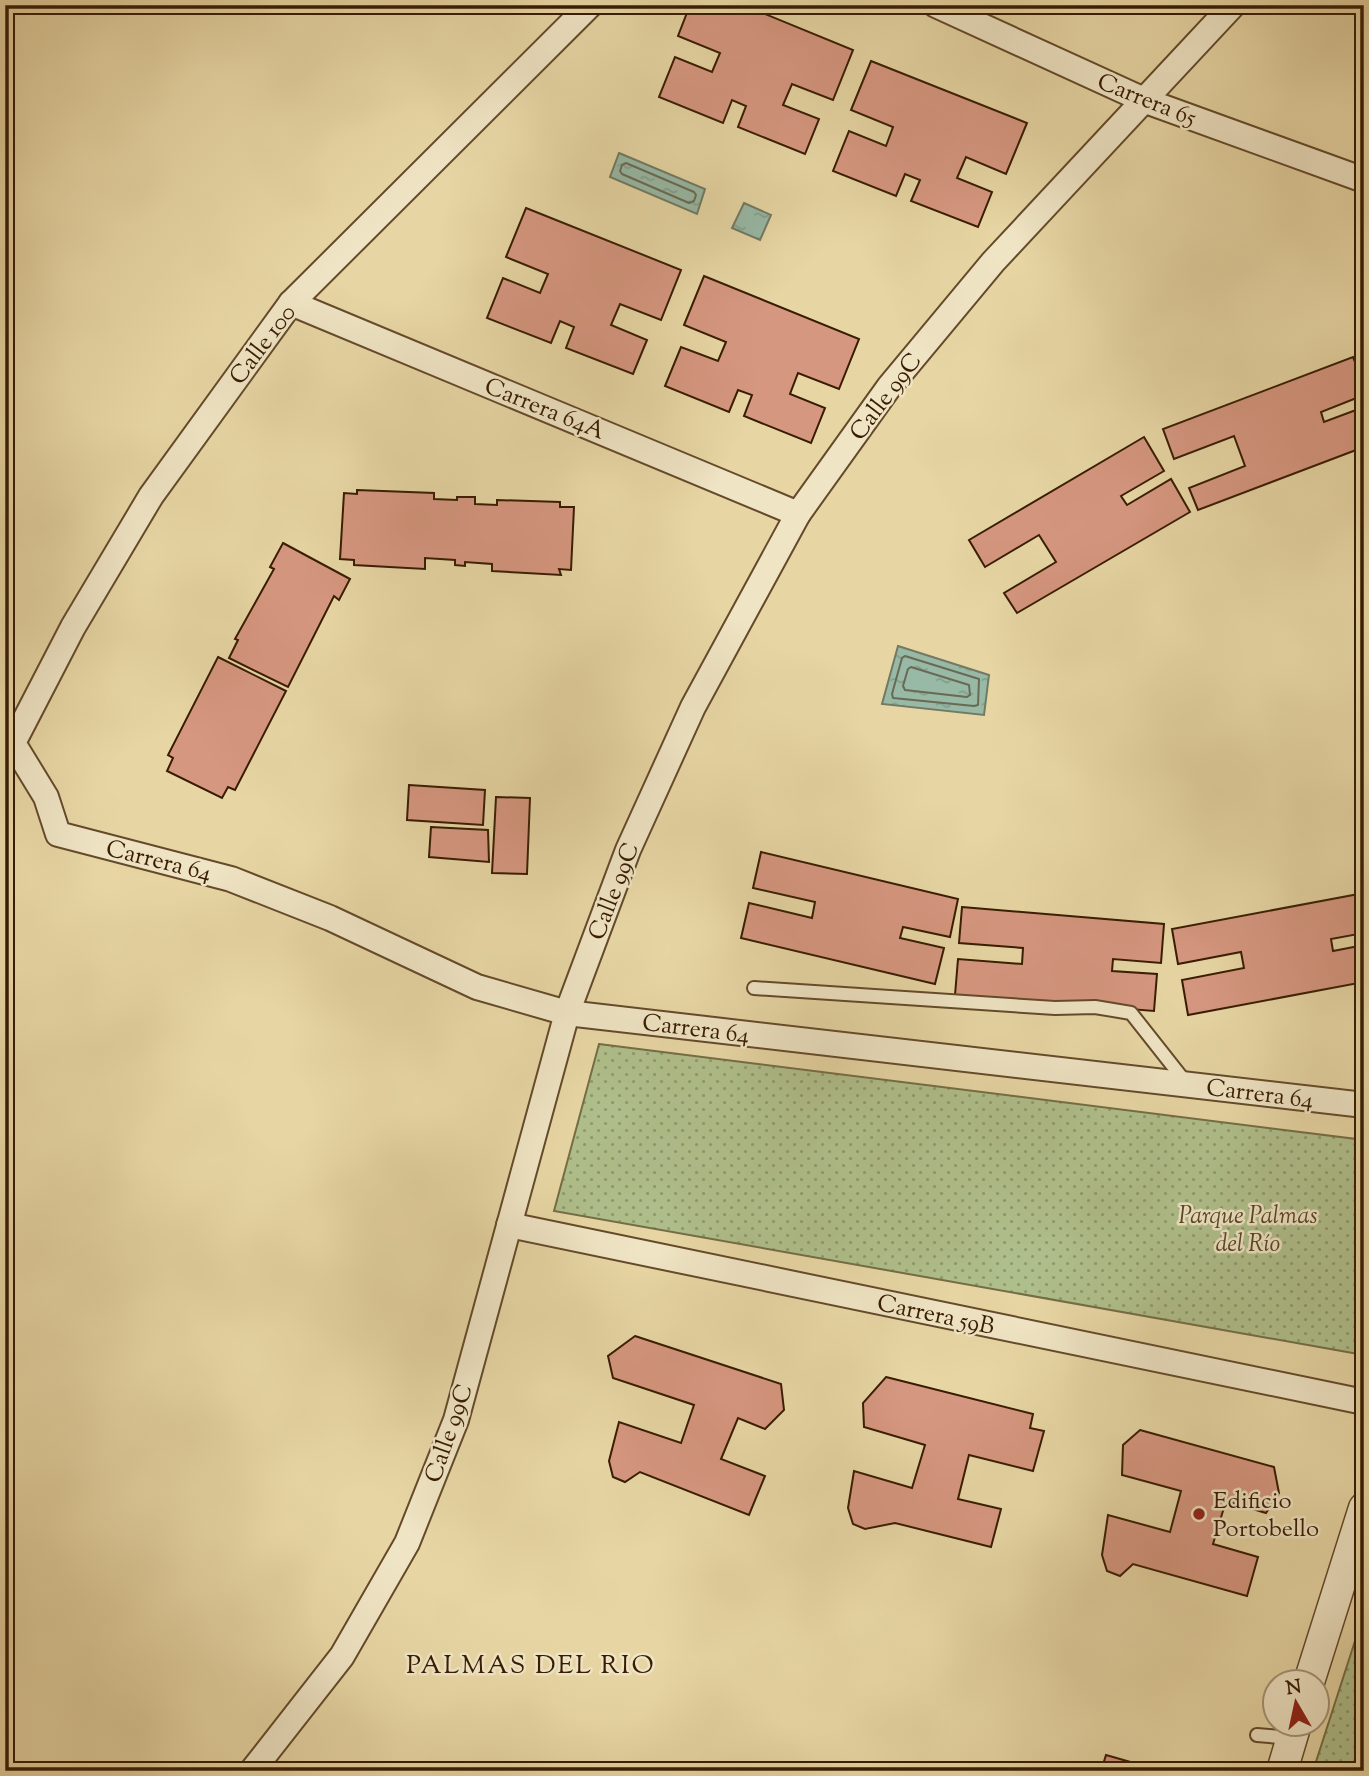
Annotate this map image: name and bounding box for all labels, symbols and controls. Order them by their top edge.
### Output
street label: Carrera 65 [1092,66,1201,136]
street label: Calle 100 [222,298,305,393]
street label: Calle 99C [842,346,931,448]
street label: Carrera 64A [479,370,610,450]
street label: Carrera 64 [102,832,215,891]
street label: Calle 99C [581,838,649,946]
street label: Carrera 64 [640,1007,751,1053]
street label: Carrera 64 [1204,1072,1315,1118]
park label: Parque Palmas del Río [1178,1200,1318,1262]
street label: Carrera 59B [874,1287,997,1345]
street label: Calle 99C [417,1380,483,1488]
place label: Edificio Portobello [1213,1485,1319,1547]
marker: Edificio Portobello [1191,1506,1207,1522]
district label: PALMAS DEL RIO [406,1648,656,1685]
north arrow [1260,1668,1330,1738]
text: N [1284,1674,1303,1703]

